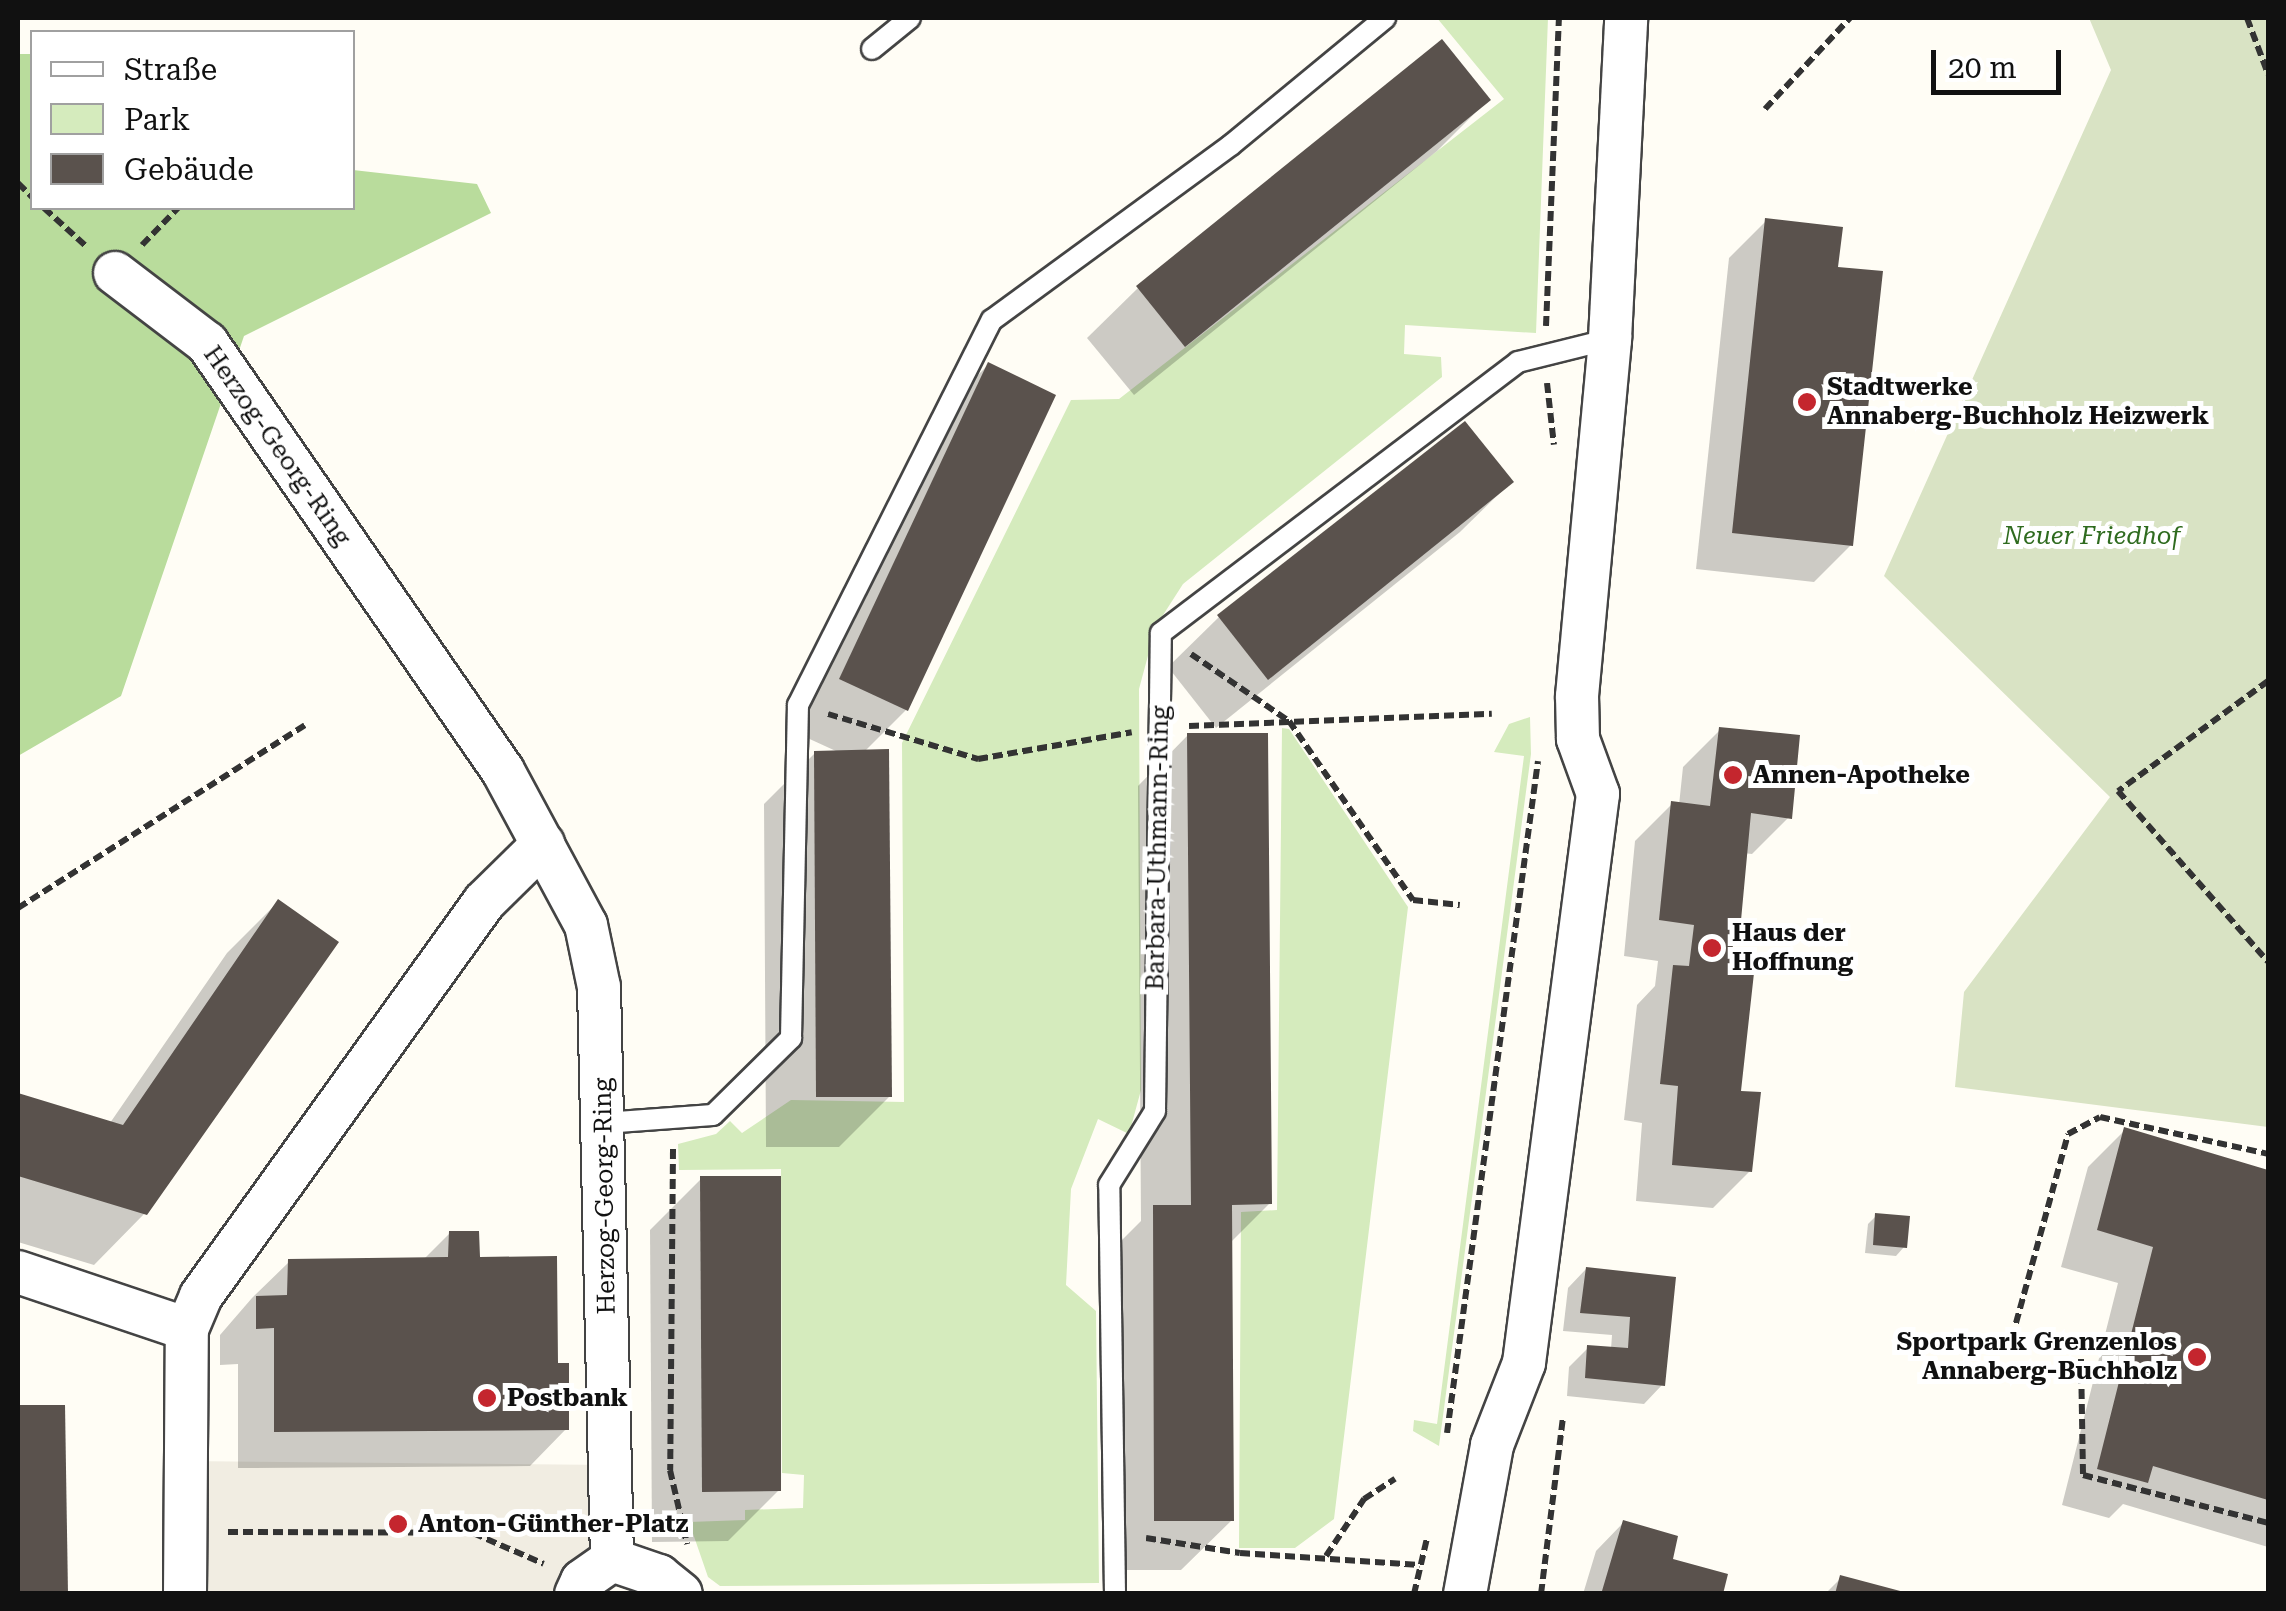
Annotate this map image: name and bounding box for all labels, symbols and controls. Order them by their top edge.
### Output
legend [30,30,355,210]
scale bar [1936,30,2066,92]
text: 20 m [1948,50,2017,85]
text: Straße [124,52,217,87]
text: Park [124,102,190,137]
text: Gebäude [124,152,254,187]
street label: Herzog-Georg-Ring [197,340,357,552]
place label: Stadtwerke Annaberg-Buchholz Heizwerk [1827,373,2209,432]
marker: Stadtwerke Annaberg-Buchholz Heizwerk [1796,391,1818,413]
park label: Neuer Friedhof [2003,521,2181,551]
street label: Barbara-Uthmann-Ring [1141,705,1175,991]
place label: Annen-Apotheke [1753,760,1970,790]
marker: Annen-Apotheke [1722,764,1744,786]
place label: Haus der Hoffnung [1732,919,1853,978]
marker: Haus der Hoffnung [1701,937,1723,959]
street label: Herzog-Georg-Ring [588,1077,622,1315]
place label: Sportpark Grenzenlos Annaberg-Buchholz [1896,1328,2177,1387]
marker: Sportpark Grenzenlos Annaberg-Buchholz [2186,1346,2208,1368]
place label: Postbank [507,1383,628,1413]
marker: Postbank [476,1387,498,1409]
place label: Anton-Günther-Platz [418,1509,689,1539]
marker: Anton-Günther-Platz [387,1513,409,1535]

